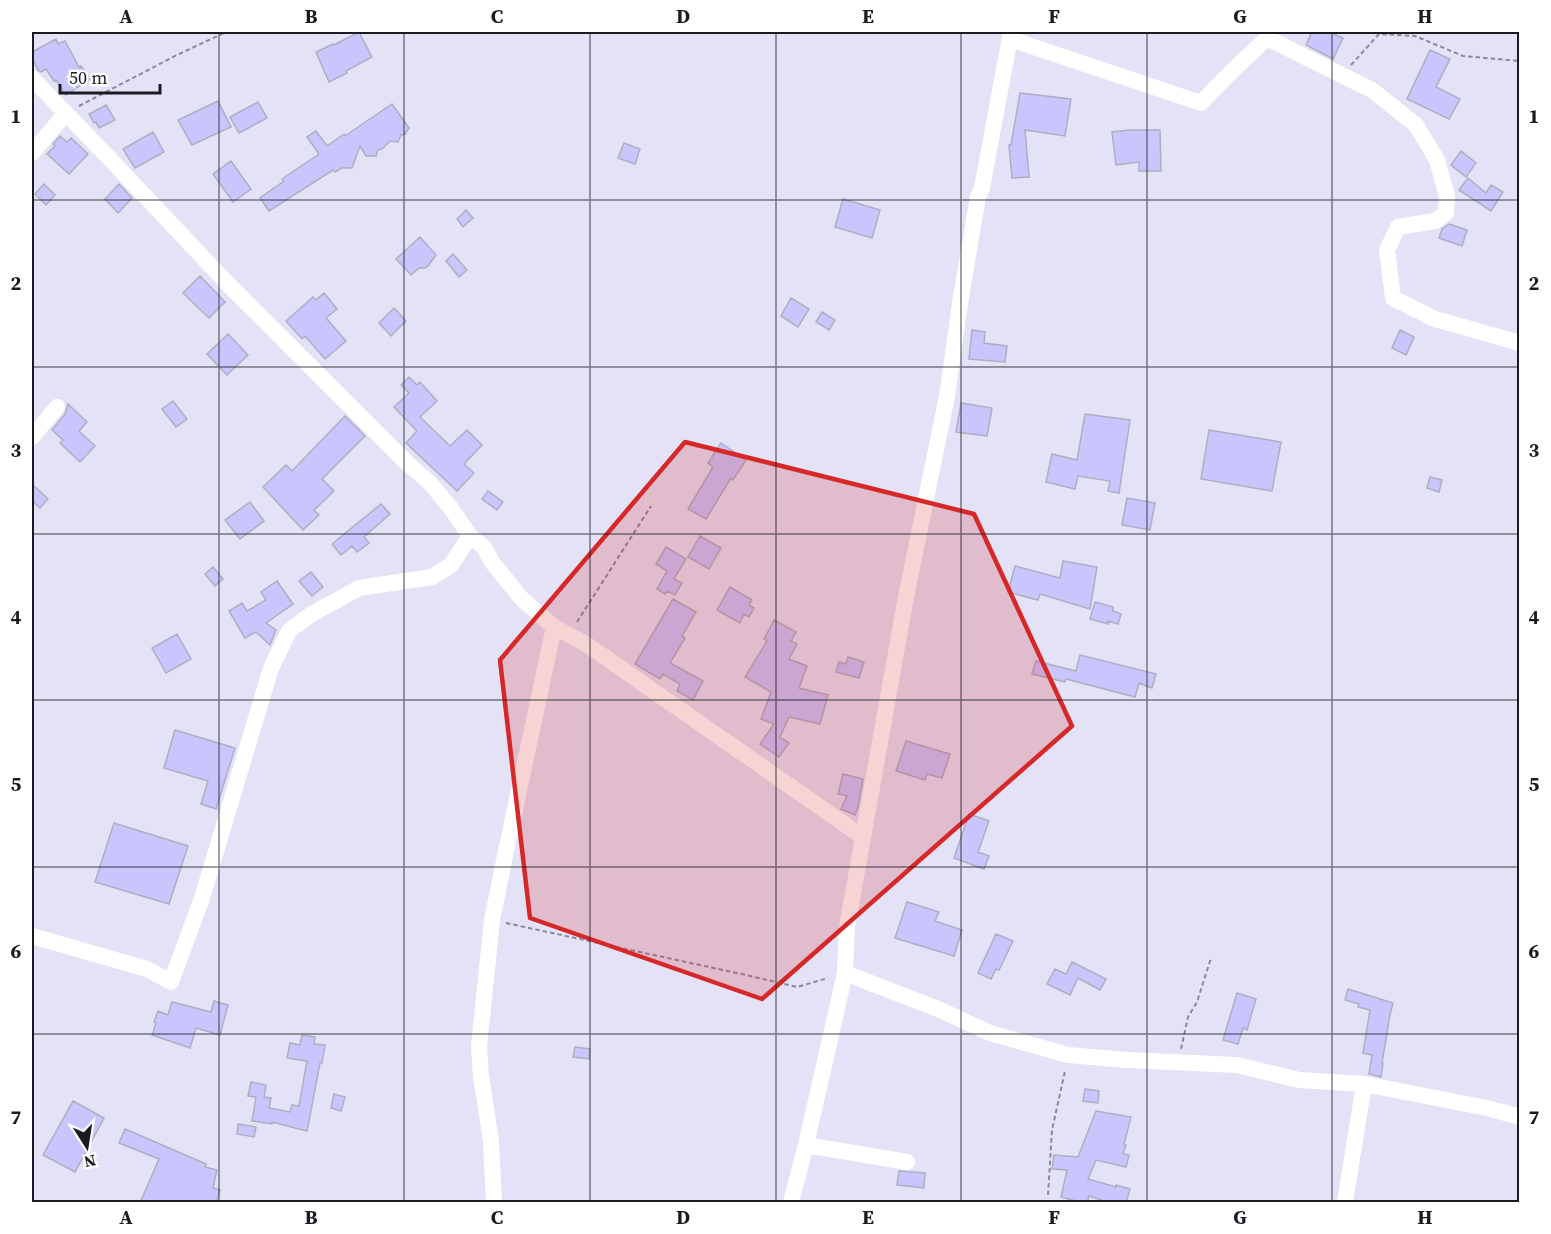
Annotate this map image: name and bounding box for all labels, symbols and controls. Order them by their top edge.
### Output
text: A [119,2,133,30]
text: B [304,2,318,30]
text: C [491,2,503,30]
text: D [676,2,690,30]
text: E [862,2,874,30]
text: F [1048,2,1060,30]
text: G [1233,2,1247,30]
text: H [1417,2,1433,30]
scale bar [60,57,160,95]
text: 50 m [69,65,107,90]
text: 1 [11,102,21,130]
text: 1 [1529,102,1539,130]
text: 2 [11,269,22,297]
text: 2 [1529,269,1540,297]
text: 3 [11,436,22,464]
text: 3 [1529,436,1540,464]
text: 4 [11,603,22,631]
text: 4 [1529,603,1540,631]
text: 5 [11,770,22,798]
text: 5 [1529,770,1540,798]
text: 6 [11,937,22,965]
text: 6 [1529,937,1540,965]
text: 7 [11,1103,22,1131]
text: 7 [1529,1103,1540,1131]
north arrow [57,1117,117,1177]
text: N [82,1150,98,1174]
text: A [119,1203,133,1231]
text: B [304,1203,318,1231]
text: C [491,1203,503,1231]
text: D [676,1203,690,1231]
text: E [862,1203,874,1231]
text: F [1048,1203,1060,1231]
text: G [1233,1203,1247,1231]
text: H [1417,1203,1433,1231]

